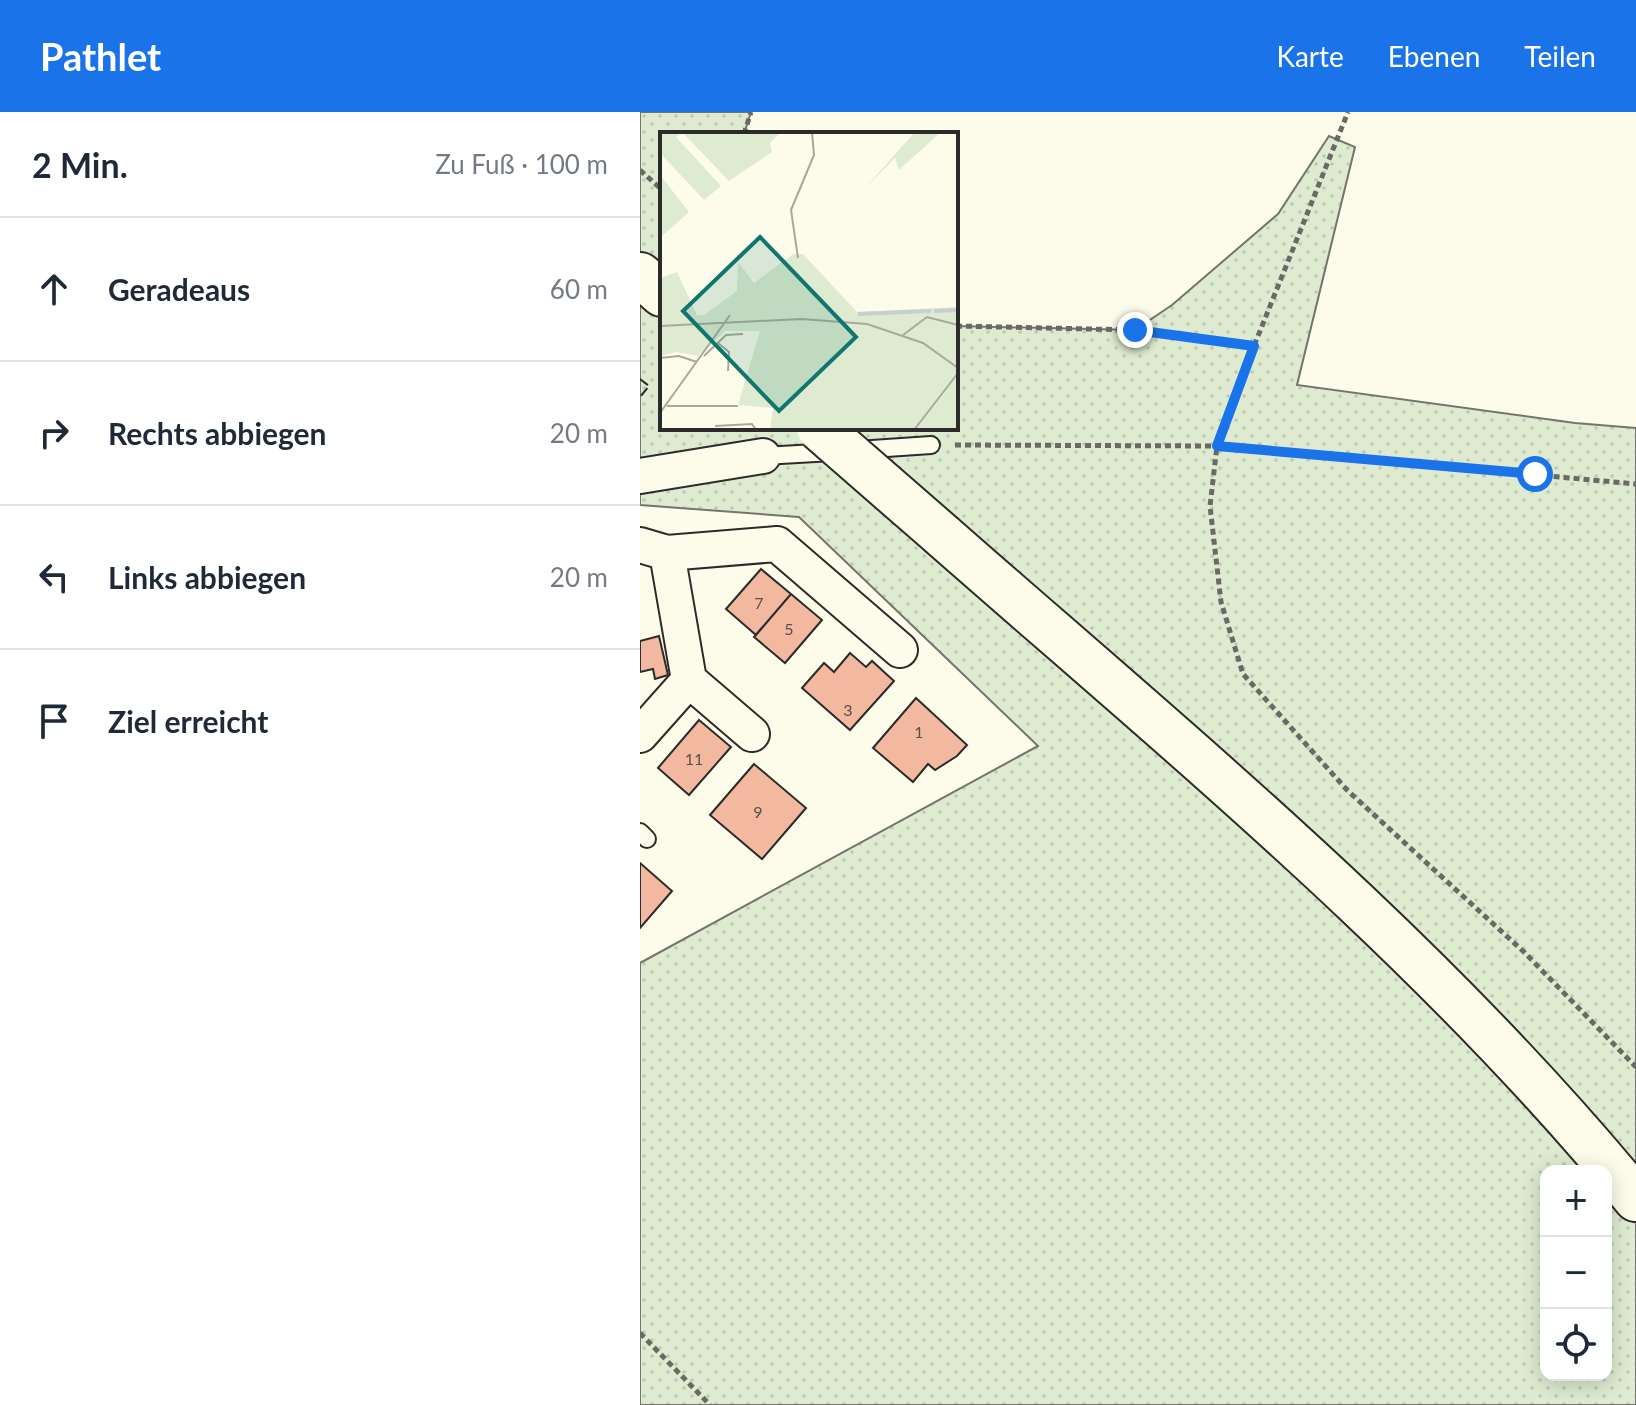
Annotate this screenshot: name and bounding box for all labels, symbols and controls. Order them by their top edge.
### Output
text: Pathlet [40,33,161,79]
text: Karte [1276,39,1344,73]
text: Ebenen [1388,39,1480,73]
text: Teilen [1524,39,1596,73]
inset map [660,132,958,430]
text: 2 Min. [32,144,128,185]
text: Zu Fuß · 100 m [435,148,608,180]
icon: ahead [32,267,76,311]
text: Geradeaus [108,271,250,307]
text: 60 m [550,273,608,305]
route end [1117,312,1153,348]
icon: right [32,411,76,455]
text: Rechts abbiegen [108,415,327,451]
text: 20 m [550,417,608,449]
route start [1517,456,1553,492]
icon: left [32,555,76,599]
text: Links abbiegen [108,559,306,595]
text: 20 m [550,561,608,593]
house number: 7 [754,593,764,612]
house number: 5 [784,619,794,638]
icon: arrive [32,699,76,743]
house number: 3 [843,700,853,719]
text: Ziel erreicht [108,703,268,739]
house number: 1 [914,722,924,741]
house number: 11 [685,749,703,768]
house number: 9 [753,802,763,821]
map controls [1540,1165,1612,1381]
button: + [1540,1165,1612,1237]
button: − [1540,1237,1612,1309]
button: locate [1540,1309,1612,1381]

